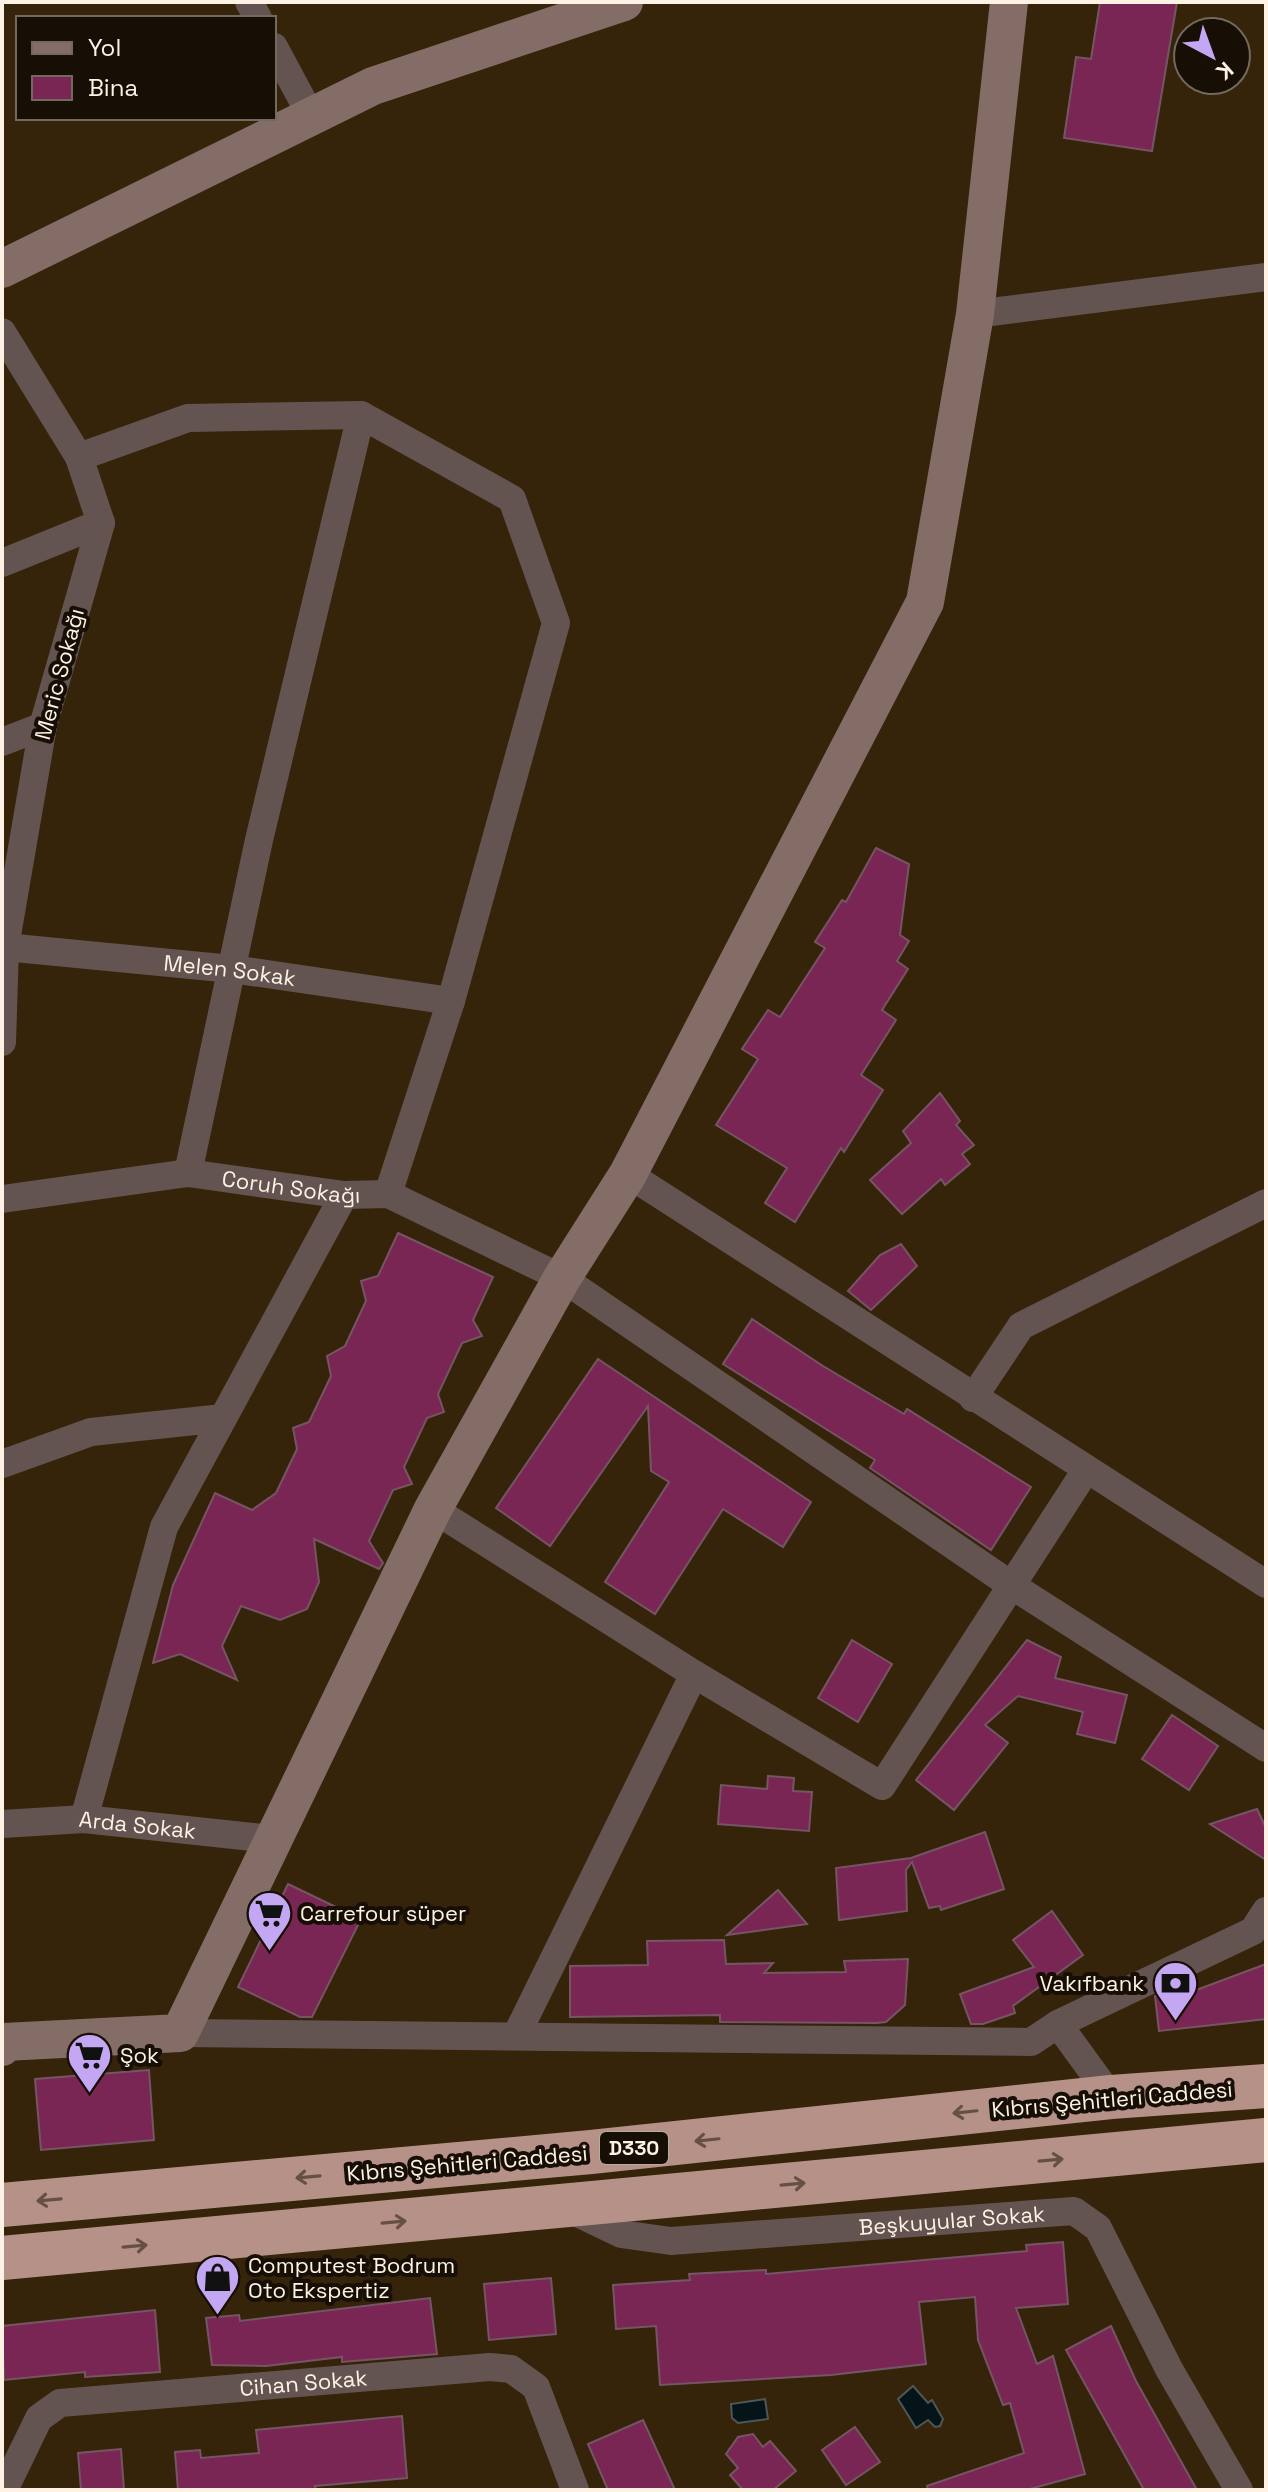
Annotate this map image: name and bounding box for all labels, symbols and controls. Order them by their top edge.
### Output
legend [16,16,276,120]
north arrow [1172,16,1252,96]
text: Yol [88,32,121,63]
text: K [1211,56,1240,86]
text: Bina [88,72,138,103]
street label: Meric Sokağı [28,605,90,743]
street label: Melen Sokak [162,948,298,992]
street label: Coruh Sokağı [220,1164,361,1209]
street label: Arda Sokak [78,1805,198,1845]
supermarket icon: Carrefour süper [245,1889,293,1952]
place label: Carrefour süper [300,1899,466,1927]
bank icon: Vakıfbank [1151,1959,1199,2022]
place label: Vakıfbank [1039,1969,1144,1997]
supermarket icon: Şok [65,2031,113,2094]
place label: Şok [120,2041,159,2069]
street label: Kıbrıs Şehitleri Caddesi [990,2075,1234,2123]
one-way arrow [952,2105,979,2120]
road number: D330 [600,2132,668,2164]
one-way arrow [694,2133,721,2148]
street label: Kıbrıs Şehitleri Caddesi [345,2139,589,2187]
one-way arrow [1037,2152,1064,2167]
one-way arrow [295,2170,322,2185]
one-way arrow [779,2176,805,2191]
one-way arrow [37,2193,63,2208]
street label: Beşkuyular Sokak [858,2199,1046,2241]
one-way arrow [380,2214,407,2229]
one-way arrow [121,2238,148,2253]
place label: Computest Bodrum Oto Ekspertiz [248,2251,455,2304]
shop icon: Computest Bodrum Oto Ekspertiz [193,2254,241,2317]
street label: Cihan Sokak [238,2363,368,2402]

